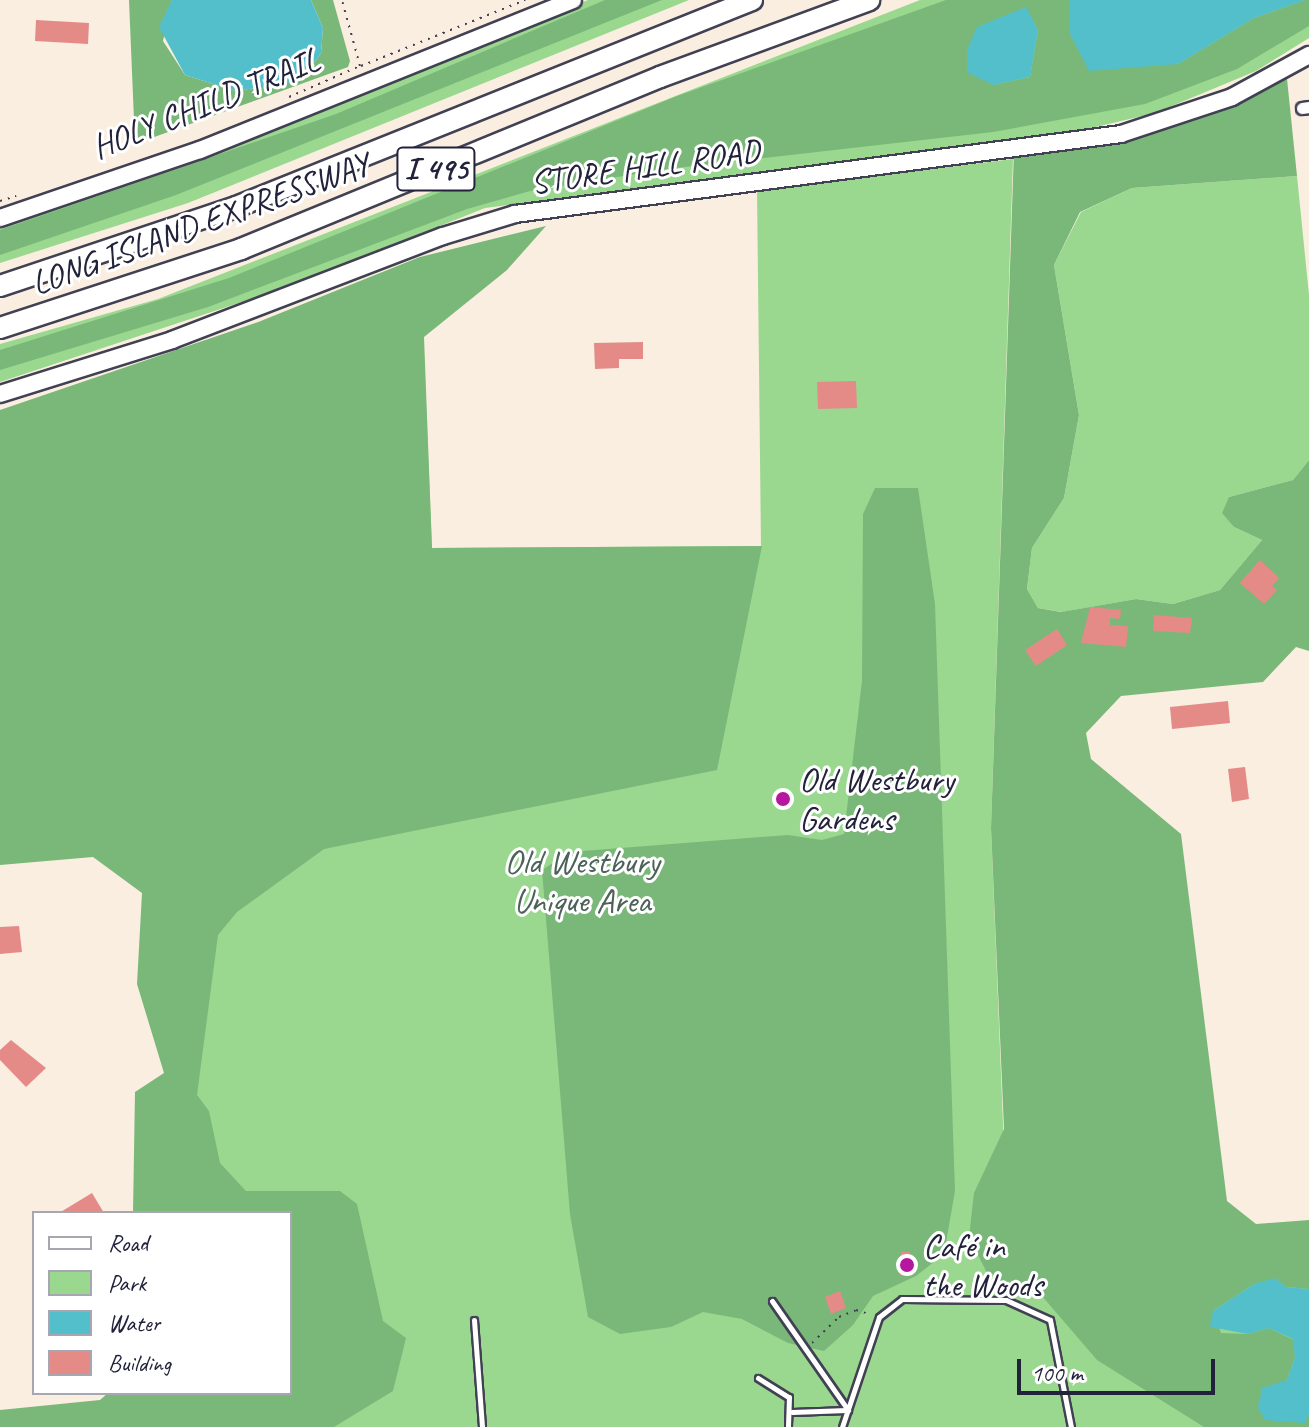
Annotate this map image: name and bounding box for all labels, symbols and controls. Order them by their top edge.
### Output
street label: HOLY CHILD TRAIL [85,39,325,167]
street label: STORE HILL ROAD [528,130,762,202]
road number: I 495 [396,141,476,197]
street label: LONG ISLAND EXPRESSWAY [28,144,372,302]
place label: Old Westbury Gardens [799,759,954,838]
marker: Old Westbury Gardens [774,790,792,808]
park label: Old Westbury Unique Area [505,841,659,920]
legend [32,1211,292,1395]
place label: Café in the Woods [923,1225,1042,1304]
text: Road [108,1228,148,1258]
marker: Café in the Woods [898,1256,916,1274]
text: Park [108,1268,146,1298]
text: Water [108,1308,160,1338]
scale bar [1021,1343,1219,1393]
text: Building [108,1348,171,1378]
text: 100 m [1031,1358,1083,1388]

